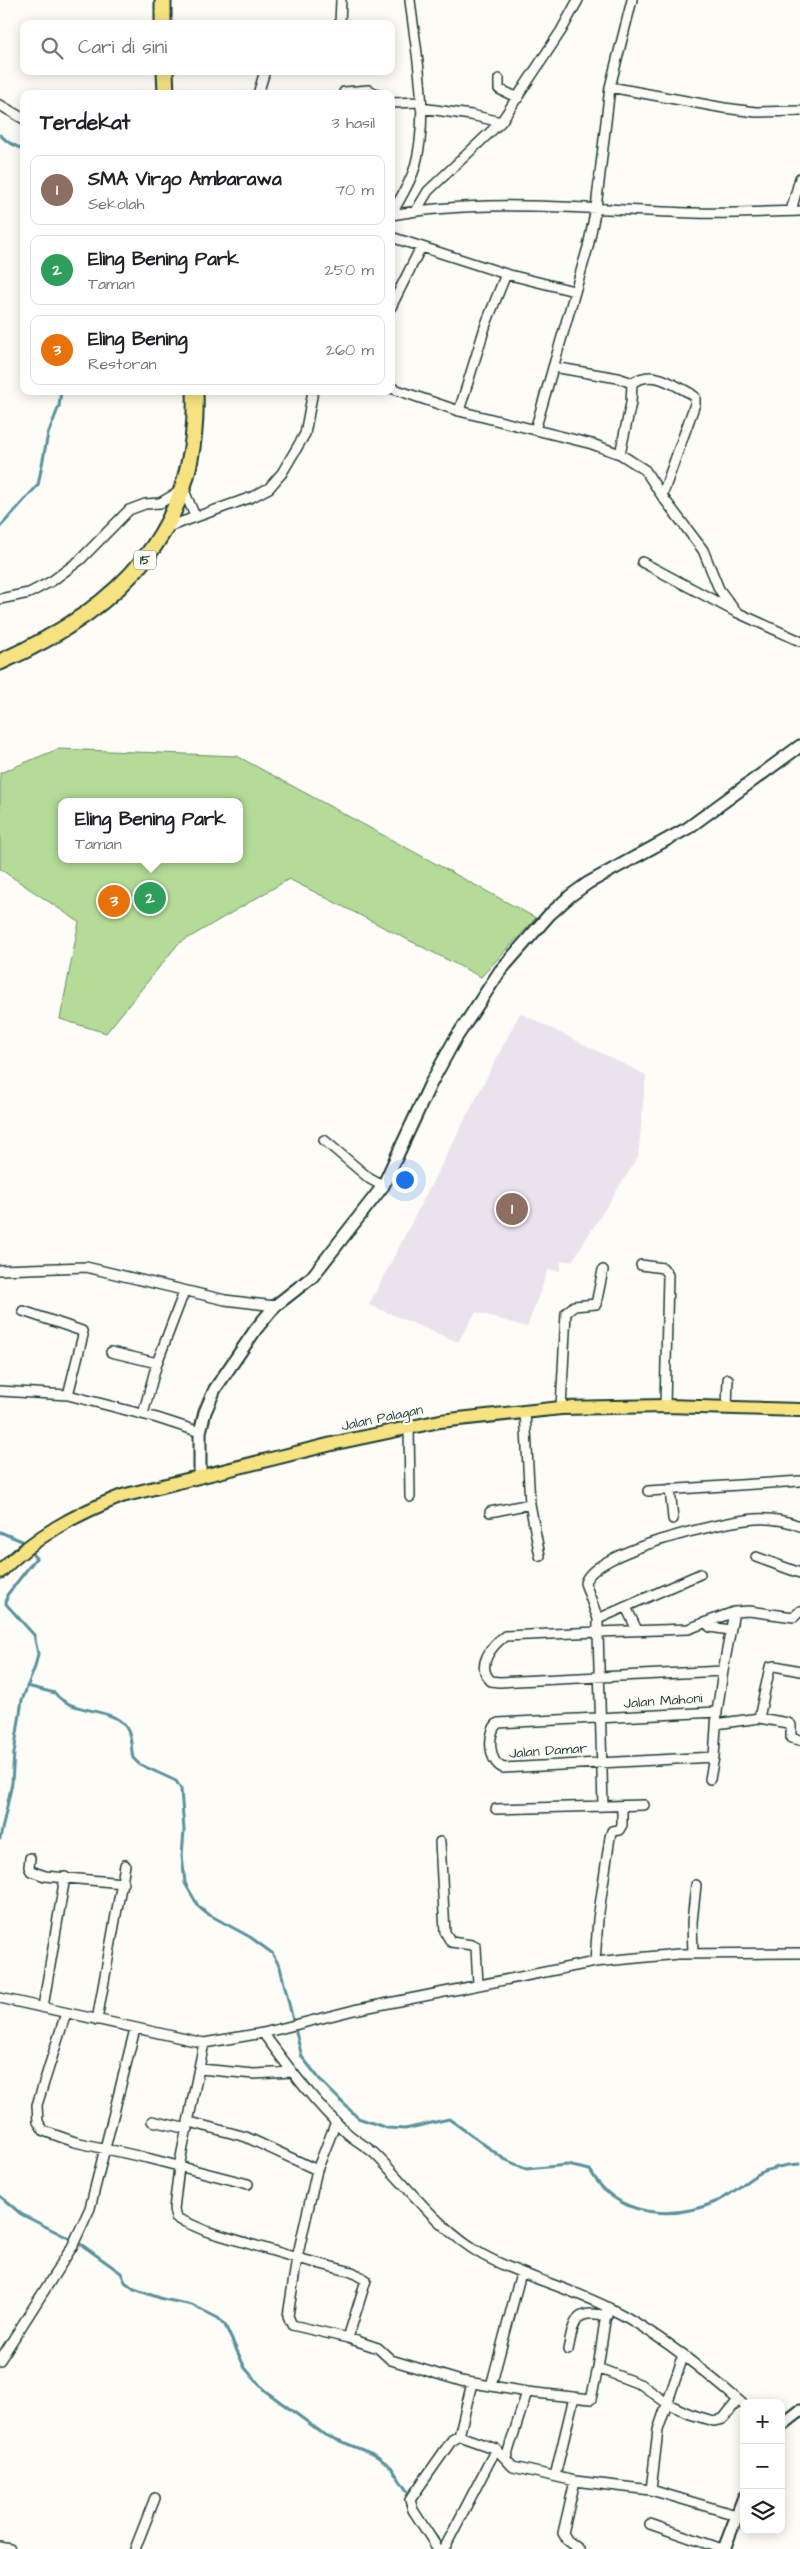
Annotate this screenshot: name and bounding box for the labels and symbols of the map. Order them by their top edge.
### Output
road number: 15 [134,550,156,570]
pin: 2 [134,879,166,917]
pin: 3 [98,882,130,920]
your location [392,1167,418,1193]
pin: 1 [496,1190,528,1228]
street label: Jalan Palagan [339,1400,425,1436]
street label: Jalan Mahoni [623,1688,703,1714]
street label: Jalan Damar [508,1738,588,1764]

